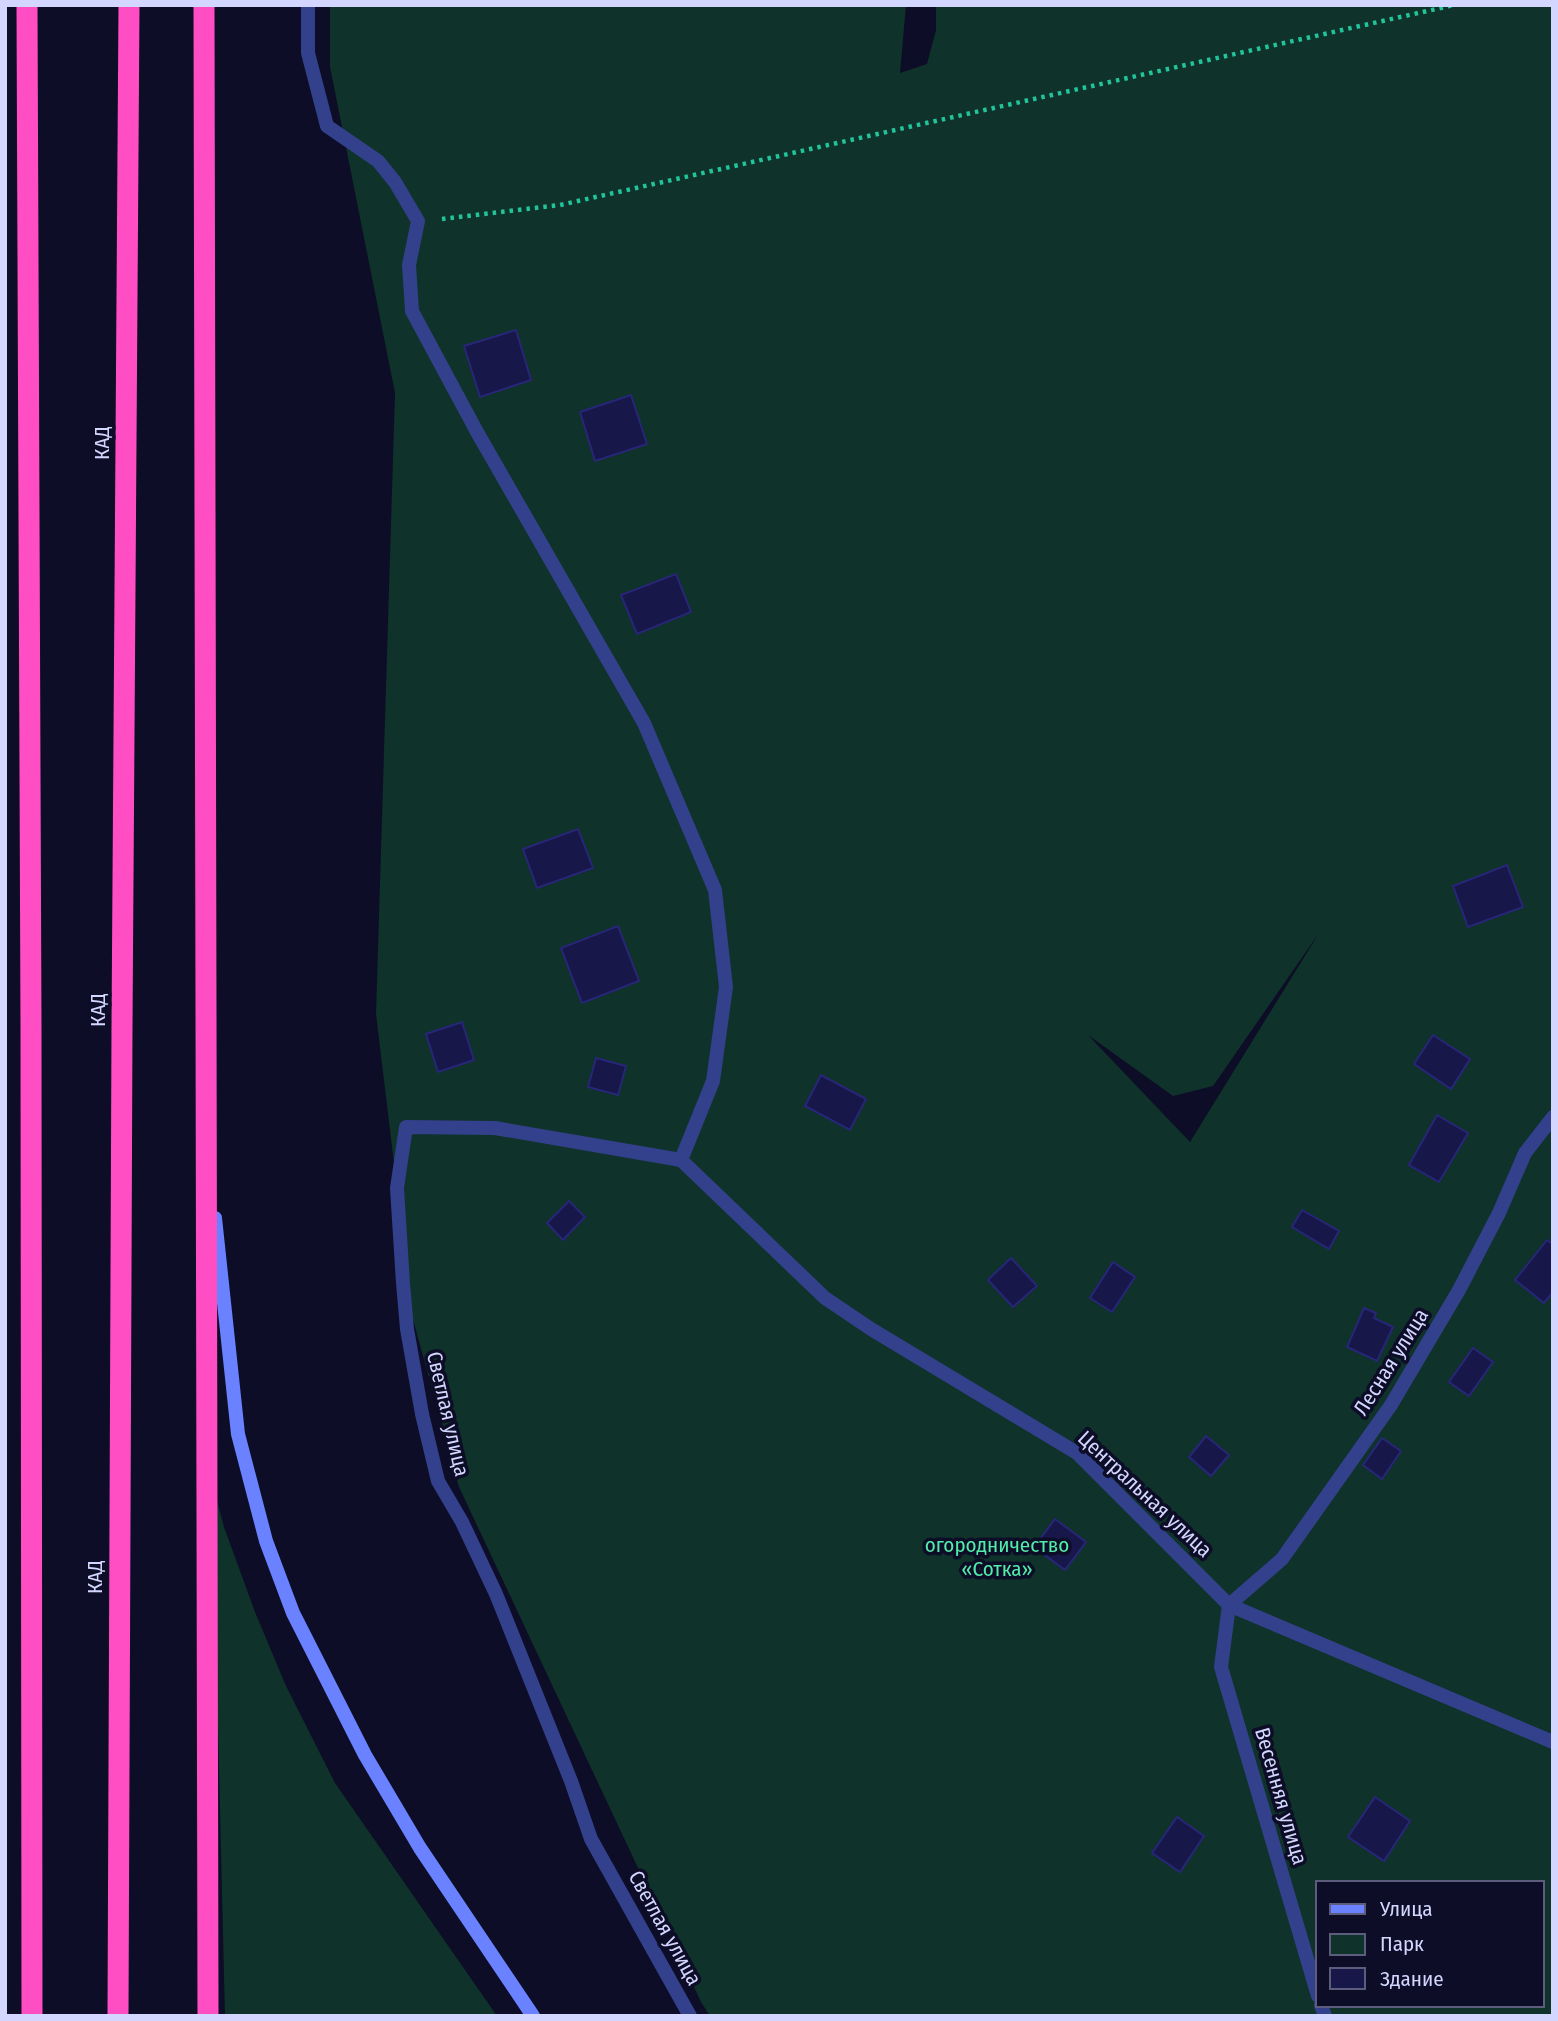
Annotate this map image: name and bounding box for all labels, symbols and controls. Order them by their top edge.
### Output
street label: КАД [89,426,115,460]
street label: КАД [85,993,111,1027]
street label: Лесная улица [1348,1304,1434,1420]
street label: Светлая улица [421,1349,475,1479]
street label: Центральная улица [1073,1425,1217,1563]
park label: огородничество «Сотка» [925,1532,1069,1582]
street label: КАД [82,1560,108,1594]
street label: Весенняя улица [1249,1724,1313,1868]
street label: Светлая улица [623,1866,707,1990]
legend [1316,1881,1544,2007]
text: Улица [1379,1896,1433,1922]
text: Парк [1380,1931,1424,1957]
text: Здание [1380,1966,1444,1992]

